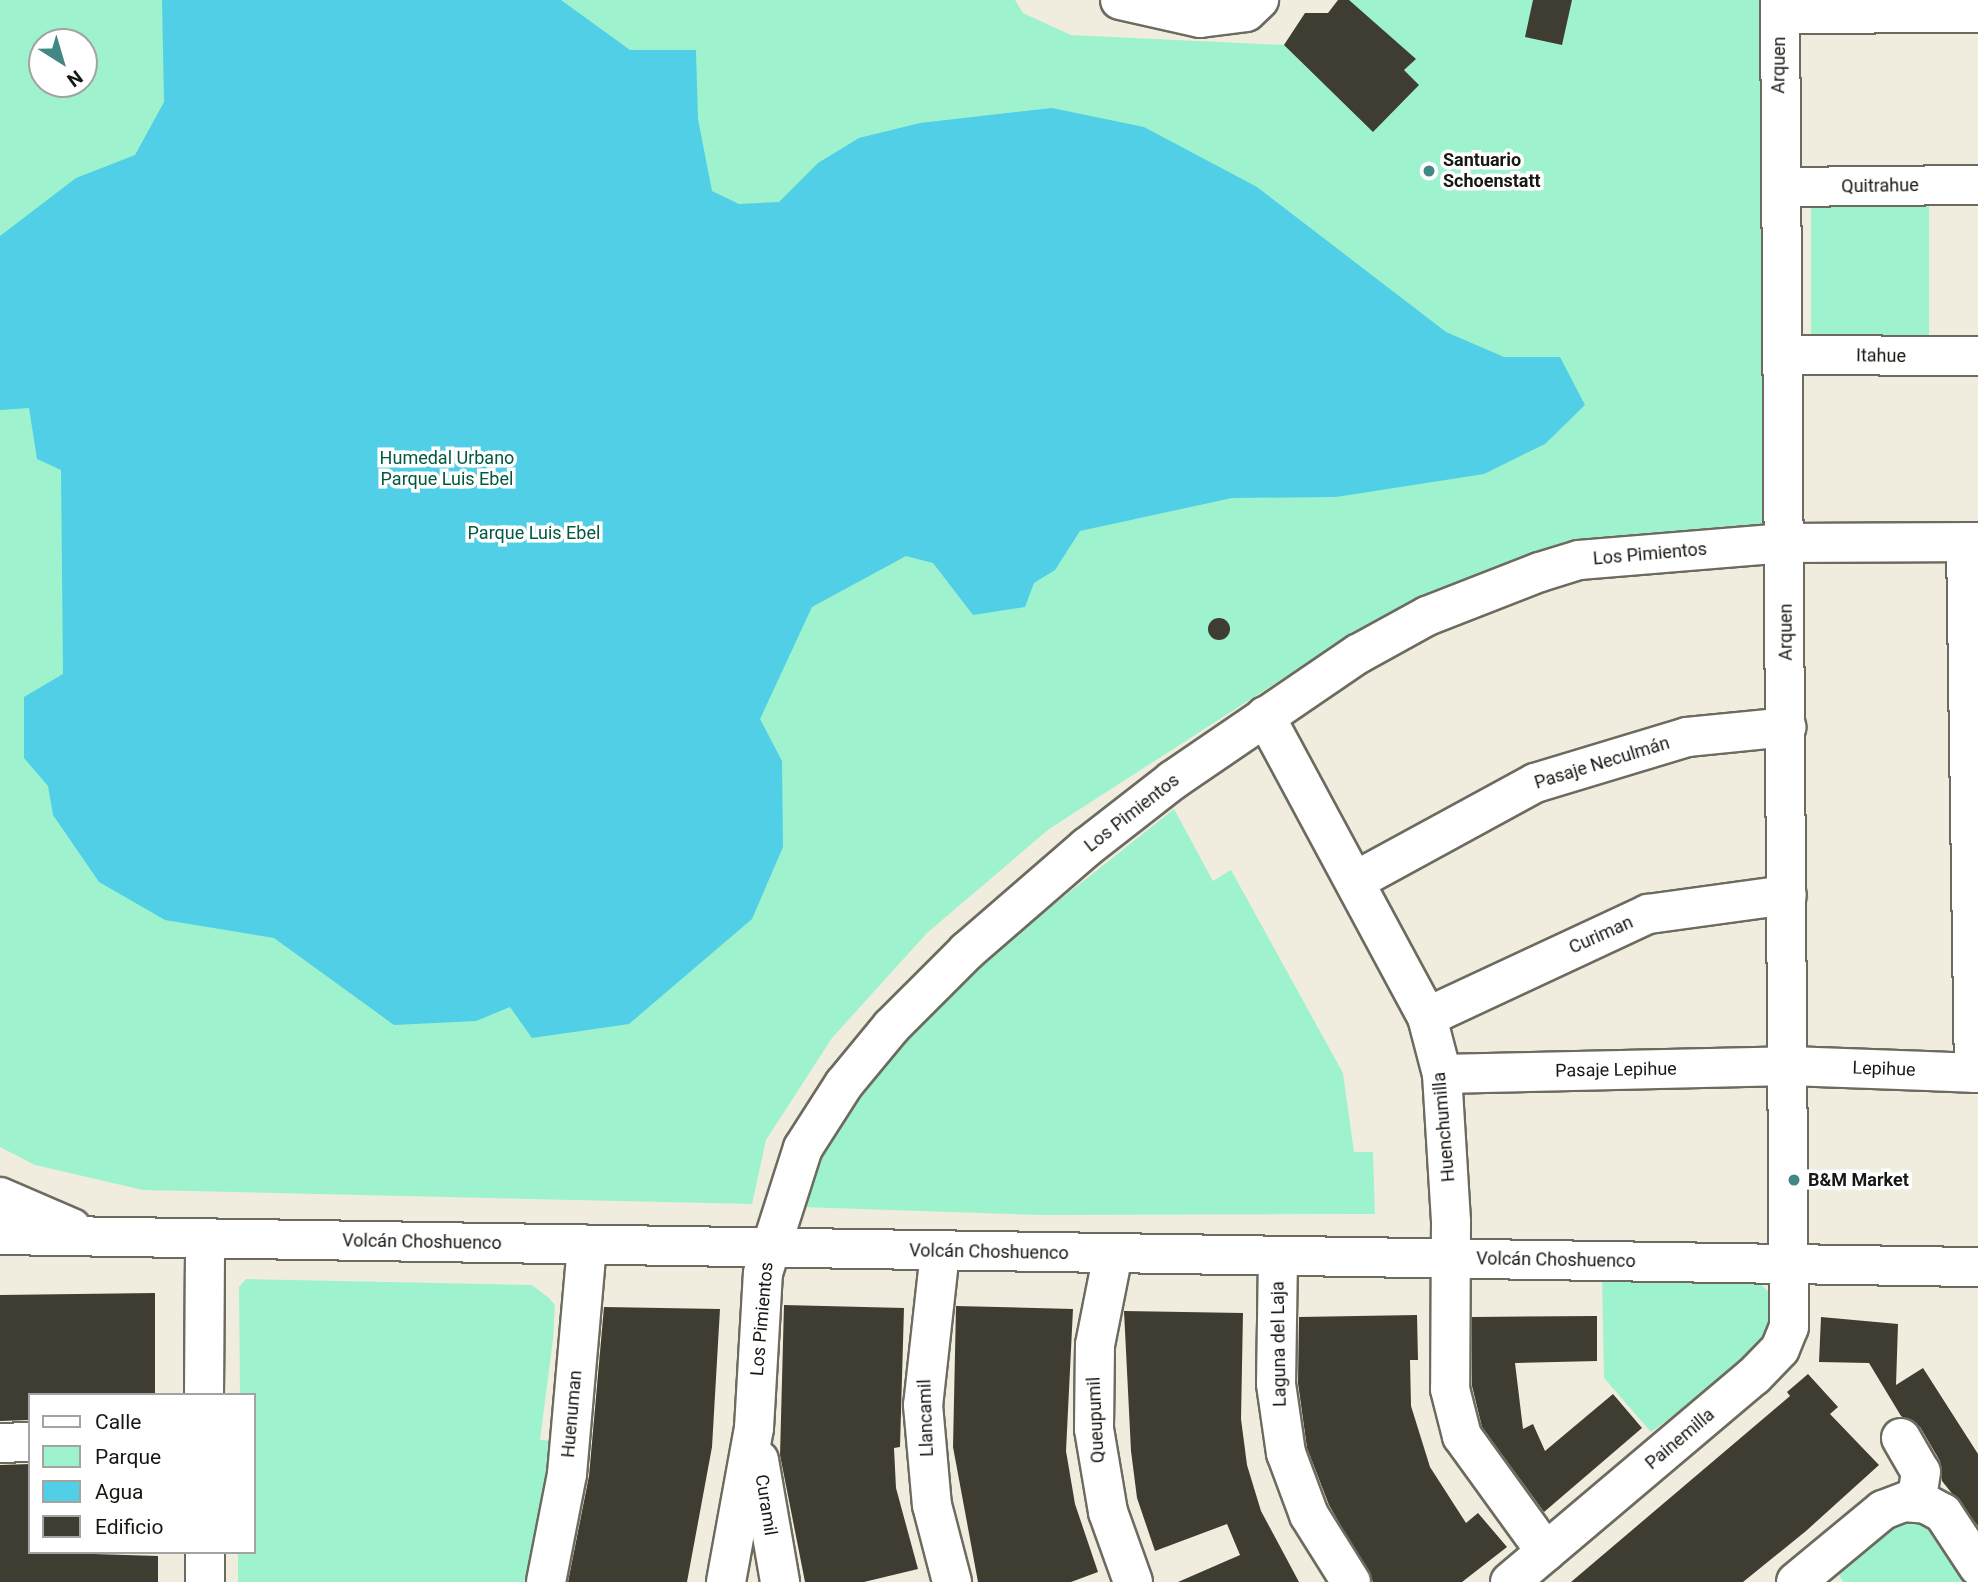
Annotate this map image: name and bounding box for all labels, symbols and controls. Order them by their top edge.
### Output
north arrow [28,28,98,98]
street label: Arquen [1768,36,1790,94]
text: N [62,65,87,92]
place label: Santuario Schoenstatt [1443,150,1541,192]
marker: Santuario Schoenstatt [1421,163,1437,179]
street label: Quitrahue [1841,175,1919,197]
street label: Itahue [1856,345,1906,367]
park label: Humedal Urbano Parque Luis Ebel [380,448,514,490]
park label: Parque Luis Ebel [468,522,600,544]
street label: Los Pimientos [1592,538,1708,570]
street label: Arquen [1775,603,1797,661]
street label: Pasaje Neculmán [1532,732,1672,794]
street label: Los Pimientos [1080,769,1184,857]
street label: Curiman [1566,911,1636,959]
street label: Lepihue [1852,1057,1916,1081]
street label: Pasaje Lepihue [1555,1058,1677,1082]
street label: Huenchumilla [1428,1071,1460,1183]
place label: B&M Market [1808,1169,1909,1191]
marker: B&M Market [1786,1172,1802,1188]
street label: Volcán Choshuenco [342,1230,502,1254]
street label: Volcán Choshuenco [909,1240,1069,1264]
street label: Volcán Choshuenco [1476,1248,1636,1272]
street label: Los Pimientos [746,1261,778,1377]
street label: Laguna del Laja [1267,1281,1291,1407]
street label: Huenuman [557,1369,587,1459]
street label: Queupumil [1083,1376,1109,1464]
street label: Llancamil [914,1379,938,1457]
legend [28,1393,256,1554]
street label: Painemilla [1641,1404,1719,1474]
text: Calle [95,1410,141,1434]
text: Parque [95,1445,161,1469]
street label: Curamil [751,1473,781,1537]
text: Agua [95,1480,144,1504]
text: Edificio [95,1515,163,1539]

